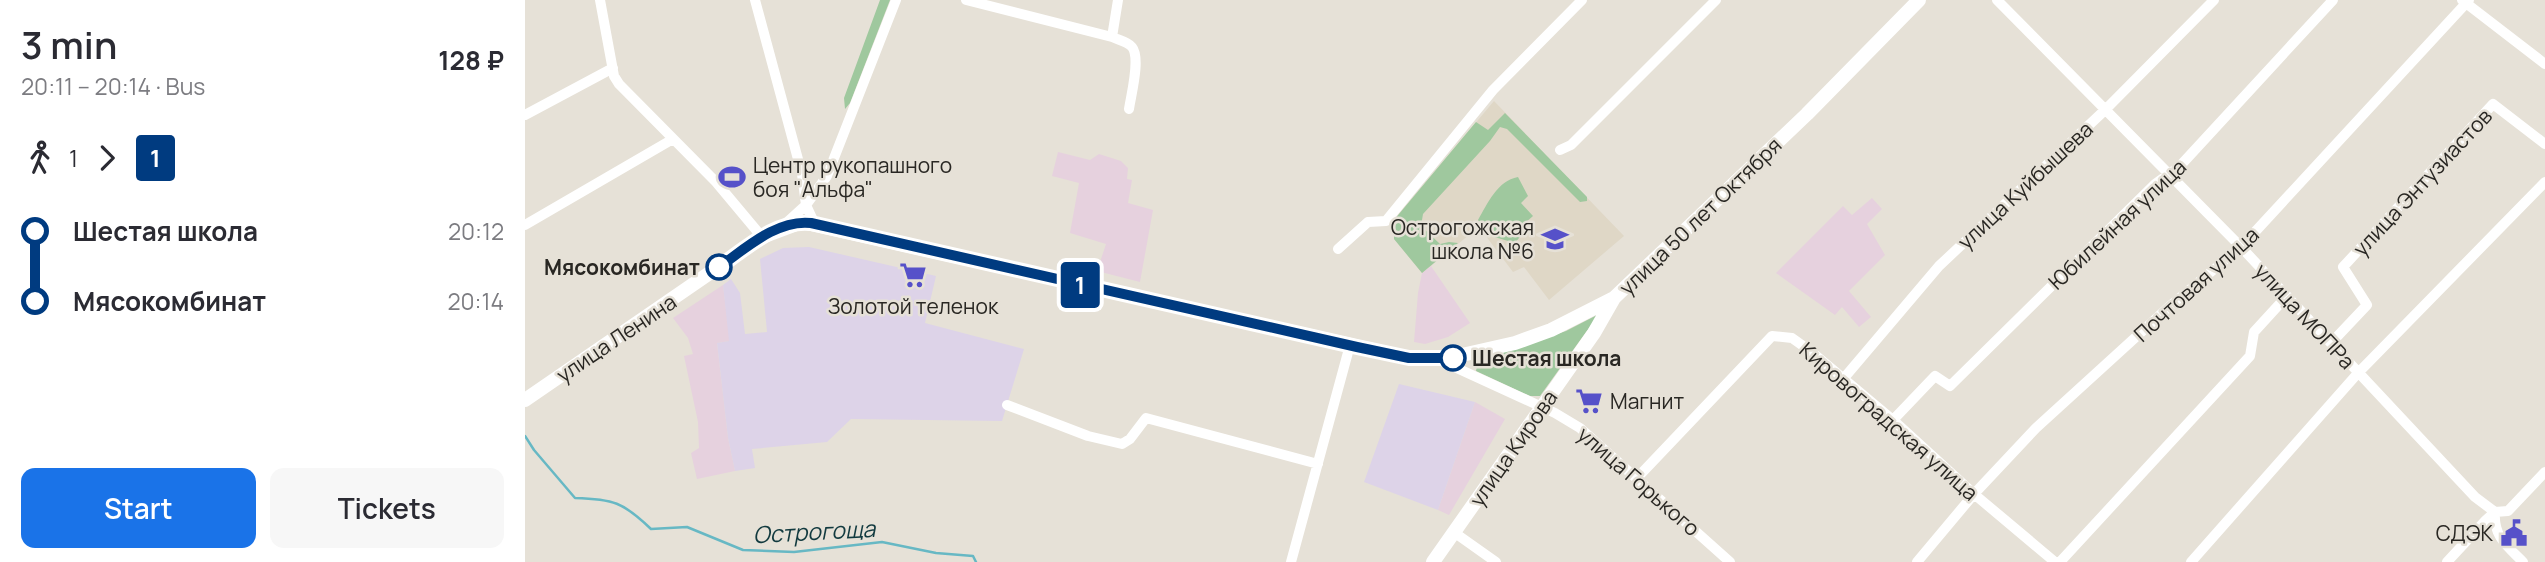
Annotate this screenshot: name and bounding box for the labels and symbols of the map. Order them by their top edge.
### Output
street label: улица Энтузиастов [2346,102,2498,262]
street label: улица Куйбышева [1951,115,2099,255]
street label: улица 50 лет Октября [1613,131,1787,301]
place label: Центр рукопашного боя "Альфа" [753,151,952,203]
street label: Юбилейная улица [2042,153,2192,295]
sports icon: Центр рукопашного боя "Альфа" [717,162,747,192]
place label: Острогожская школа №6 [1391,213,1534,265]
street label: Почтовая улица [2127,220,2265,348]
school or university icon: Острогожская школа №6 [1540,224,1570,254]
place label: Мясокомбинат [544,253,700,281]
marker: Мясокомбинат [706,254,732,280]
street label: улица МОПРа [2249,257,2361,375]
supermarket icon: Золотой теленок [898,260,928,290]
line badge: 1 [1057,262,1103,308]
street label: улица Ленина [551,288,681,388]
place label: Золотой теленок [828,292,999,320]
street label: Кировоградская улица [1794,336,1984,506]
place label: Шестая школа [1472,344,1621,372]
marker: Шестая школа [1440,345,1466,371]
street label: улица Кирова [1463,384,1563,512]
supermarket icon: Магнит [1574,386,1604,416]
place label: Магнит [1610,387,1684,415]
street label: улица Горького [1572,420,1706,542]
water label: Острогоща [752,512,877,550]
public building icon: СДЭК [2499,518,2529,548]
place label: СДЭК [2436,519,2494,547]

